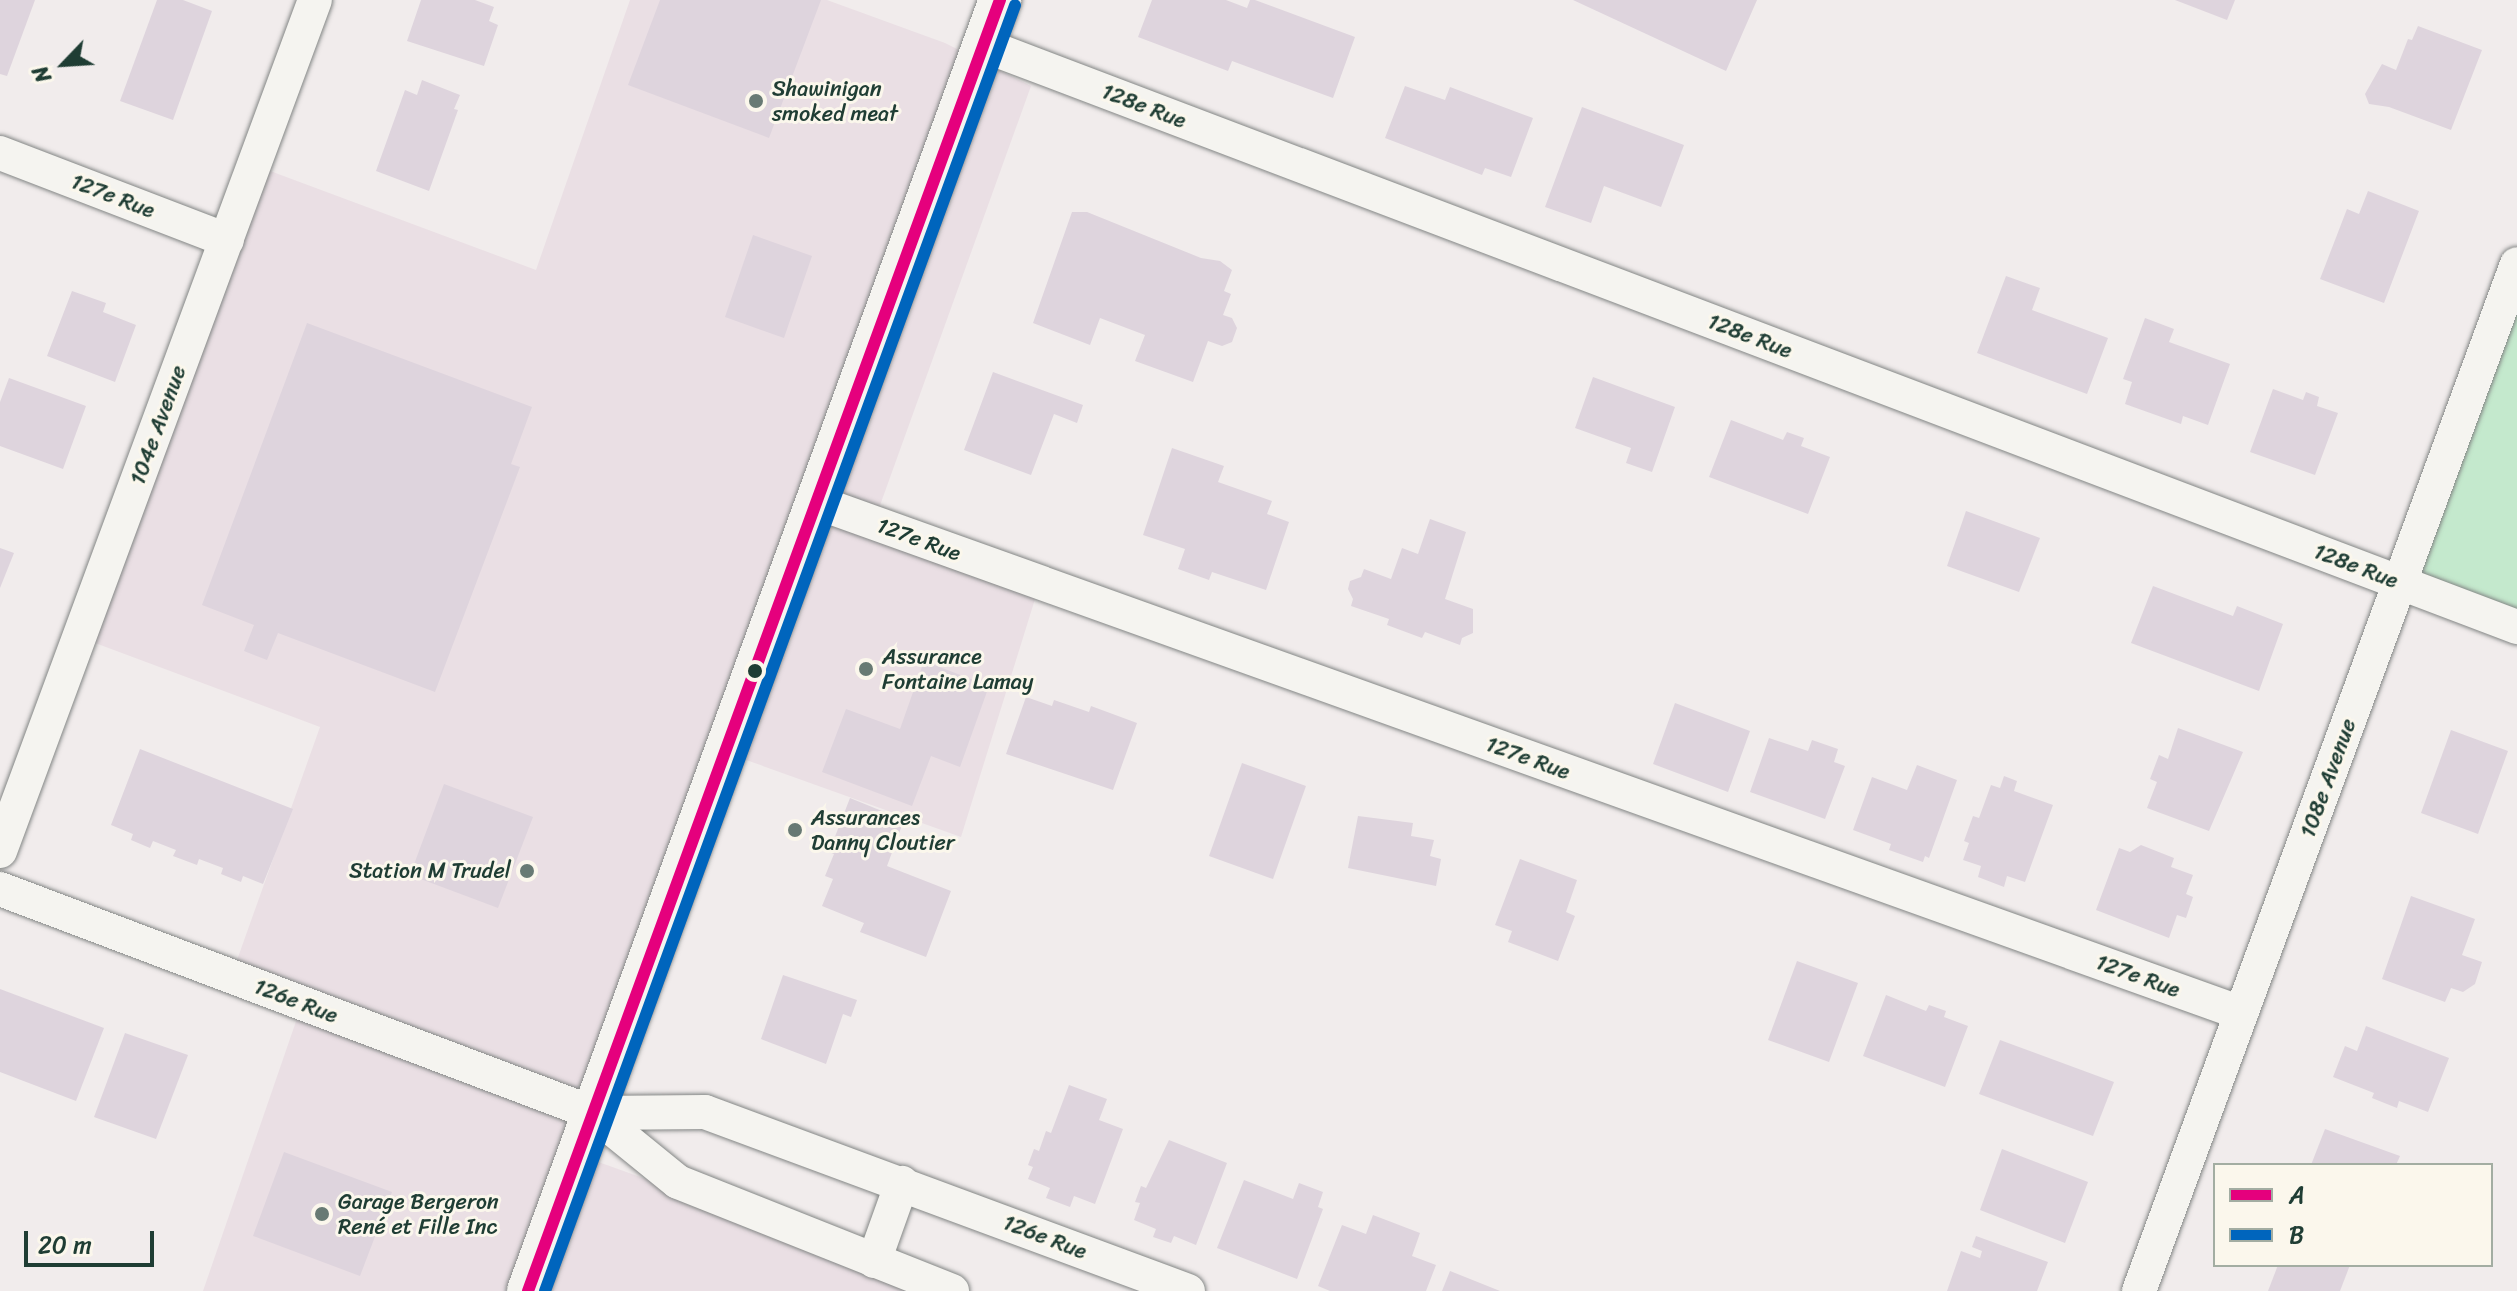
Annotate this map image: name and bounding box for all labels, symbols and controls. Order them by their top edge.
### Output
north arrow [24,24,104,104]
text: N [21,59,63,90]
place label: Shawinigan smoked meat [772,75,899,126]
street label: 128e Rue [1098,78,1190,134]
marker: Shawinigan smoked meat [747,92,765,110]
street label: 127e Rue [67,168,159,224]
street label: 128e Rue [1704,308,1796,364]
street label: 104e Avenue [124,362,192,488]
street label: 127e Rue [873,512,965,566]
street label: 128e Rue [2310,538,2402,594]
place label: Assurance Fontaine Lamay [882,643,1033,694]
marker: Assurance Fontaine Lamay [857,660,875,678]
unlabelled marker [747,663,763,679]
street label: 108e Avenue [2294,715,2362,841]
street label: 127e Rue [1482,731,1574,785]
place label: Assurances Danny Cloutier [811,804,955,856]
marker: Assurances Danny Cloutier [786,821,804,839]
place label: Station M Trudel [348,858,511,884]
marker: Station M Trudel [518,862,536,880]
street label: 127e Rue [2092,949,2184,1003]
street label: 126e Rue [250,973,342,1029]
legend [2213,1163,2493,1267]
text: A [2289,1174,2305,1216]
place label: Garage Bergeron René et Fille Inc [338,1188,499,1240]
marker: Garage Bergeron René et Fille Inc [313,1205,331,1223]
street label: 126e Rue [999,1209,1091,1265]
text: B [2289,1214,2304,1256]
scale bar [28,1215,158,1265]
text: 20 m [38,1224,92,1266]

